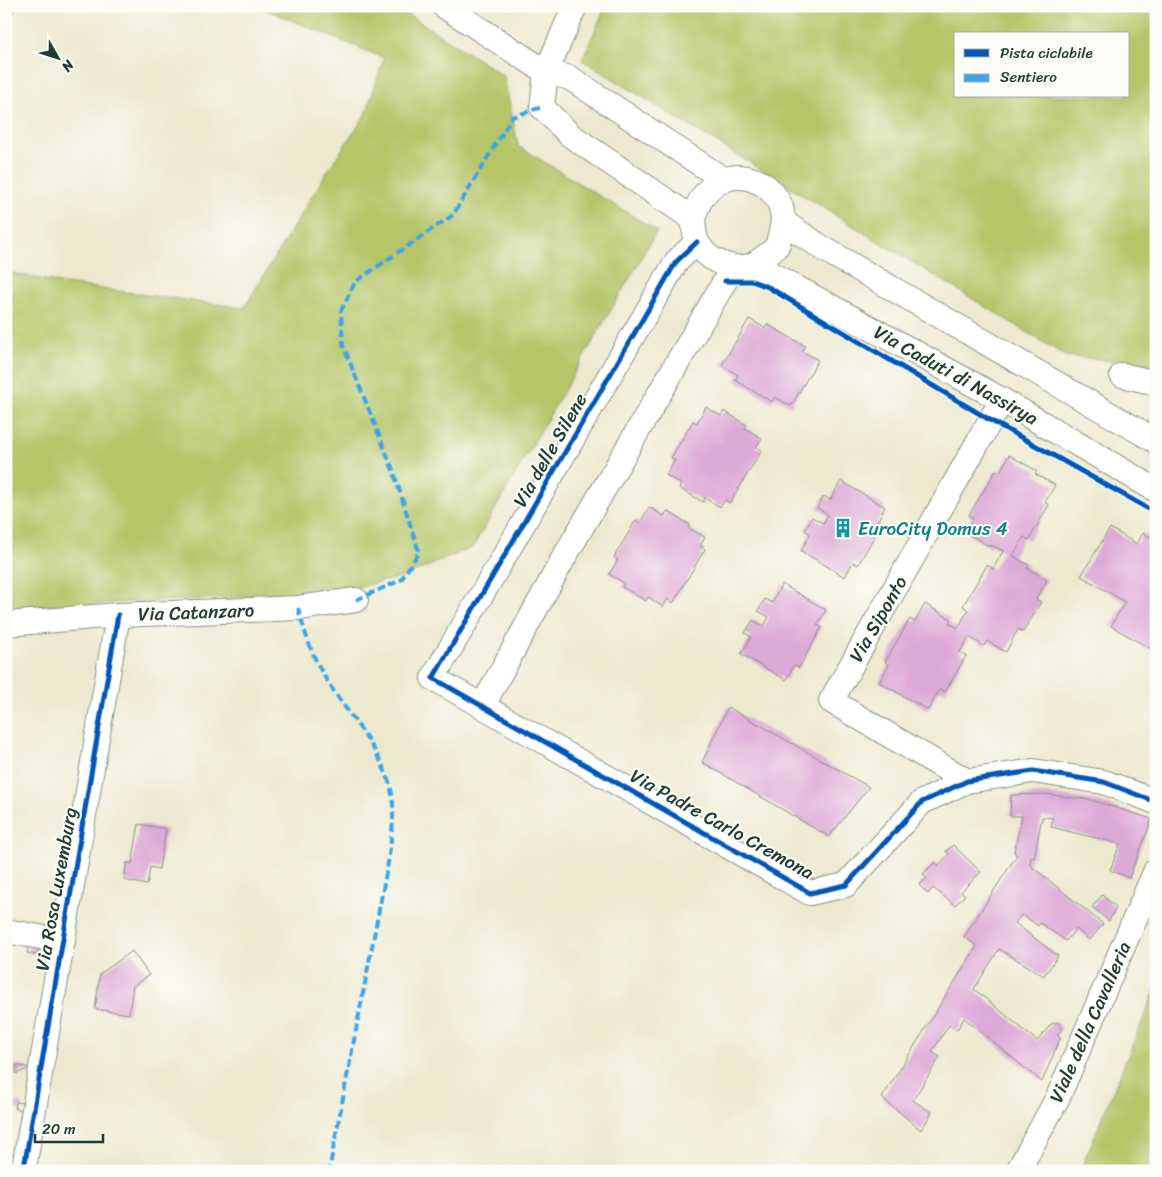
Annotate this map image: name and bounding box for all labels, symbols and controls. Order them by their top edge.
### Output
north arrow [32,32,82,82]
legend [954,32,1130,98]
text: Pista ciclabile [1000,40,1093,66]
text: N [55,53,81,78]
text: Sentiero [1000,64,1057,90]
street label: Via Caduti di Nassirya [868,316,1045,434]
street label: Via delle Silene [504,386,596,513]
place label: EuroCity Domus 4 [858,512,1008,545]
building icon: EuroCity Domus 4 [832,517,854,539]
street label: Via Siponto [840,569,916,669]
street label: Via Catanzaro [137,593,255,631]
street label: Via Padre Carlo Cremona [624,760,821,889]
street label: Via Rosa Luxemburg [25,805,87,973]
street label: Viale della Cavalleria [1040,936,1141,1108]
scale bar [35,1112,102,1144]
text: 20 m [42,1116,76,1142]

